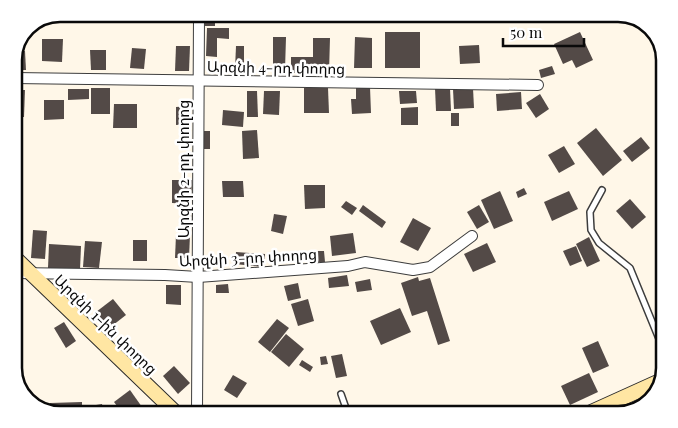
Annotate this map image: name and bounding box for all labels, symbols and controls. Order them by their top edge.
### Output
scale bar [503,15,584,47]
text: 50 m [510,22,543,42]
street label: Արզնի 4-րդ փողոց [207,56,345,78]
street label: Արզնի 2-րդ փողոց [173,100,193,238]
street label: Արզնի 3-րդ փողոց [179,243,317,271]
street label: Արզնի 1-ին փողոց [50,270,162,378]

